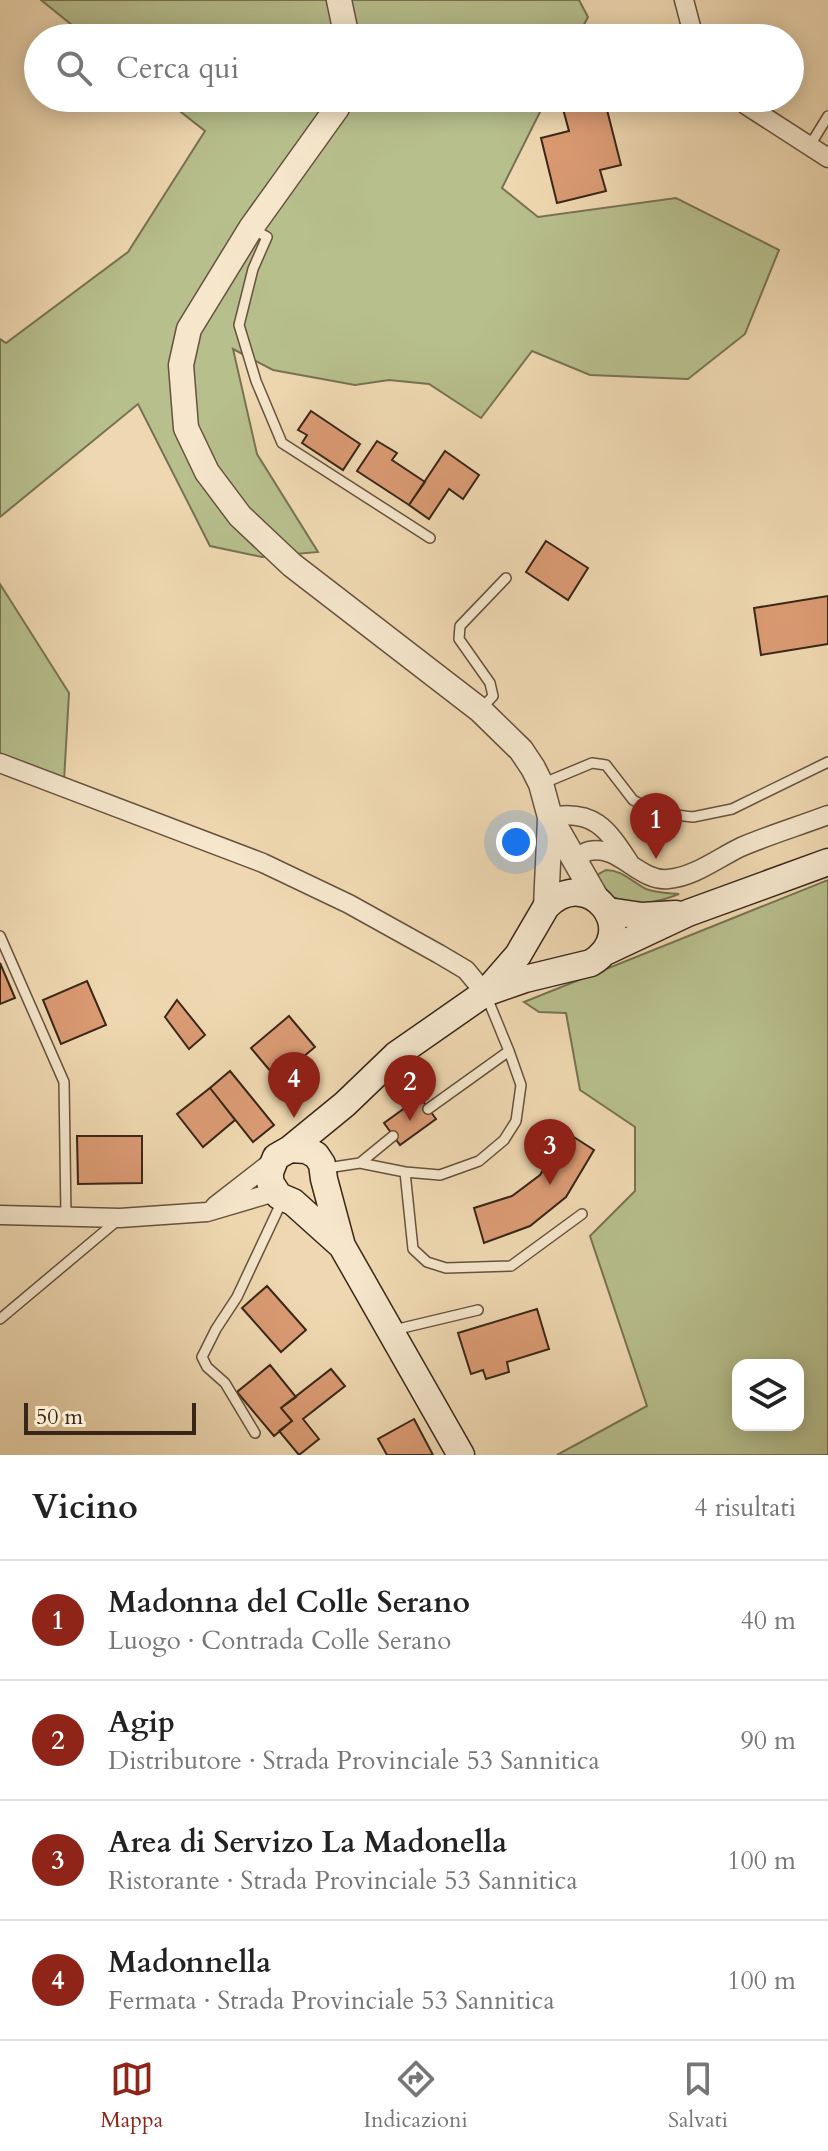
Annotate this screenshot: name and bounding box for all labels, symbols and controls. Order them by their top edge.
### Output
search box [24,24,804,112]
icon: search [52,46,96,90]
text: Cerca qui [116,48,239,89]
pin: 1 [630,793,682,859]
your location [496,822,536,862]
pin: 4 [268,1052,320,1118]
pin: 2 [384,1055,436,1121]
pin: 3 [524,1119,576,1185]
map controls [732,1359,804,1431]
button: layers [732,1359,804,1431]
scale bar [24,1399,196,1435]
text: 50 m [36,1402,83,1432]
text: Vicino [32,1484,138,1530]
text: 4 risultati [694,1490,796,1525]
text: Madonna del Colle Serano [108,1582,470,1623]
text: 1 [51,1603,65,1638]
text: 40 m [740,1603,796,1638]
text: Luogo · Contrada Colle Serano [108,1623,451,1658]
text: Agip [108,1702,175,1743]
text: 2 [51,1723,65,1758]
text: 90 m [740,1723,796,1758]
text: Distributore · Strada Provinciale 53 Sannitica [108,1743,600,1778]
text: Area di Servizo La Madonella [108,1822,507,1863]
text: 3 [51,1843,65,1878]
text: 100 m [727,1843,796,1878]
text: Ristorante · Strada Provinciale 53 Sannitica [108,1863,578,1898]
text: Madonnella [108,1942,271,1983]
text: 4 [51,1963,65,1998]
text: 100 m [727,1963,796,1998]
text: Fermata · Strada Provinciale 53 Sannitica [108,1983,555,2018]
tab: Mappa [100,2057,163,2135]
tab: Indicazioni [364,2057,468,2135]
tab: Salvati [668,2057,728,2135]

